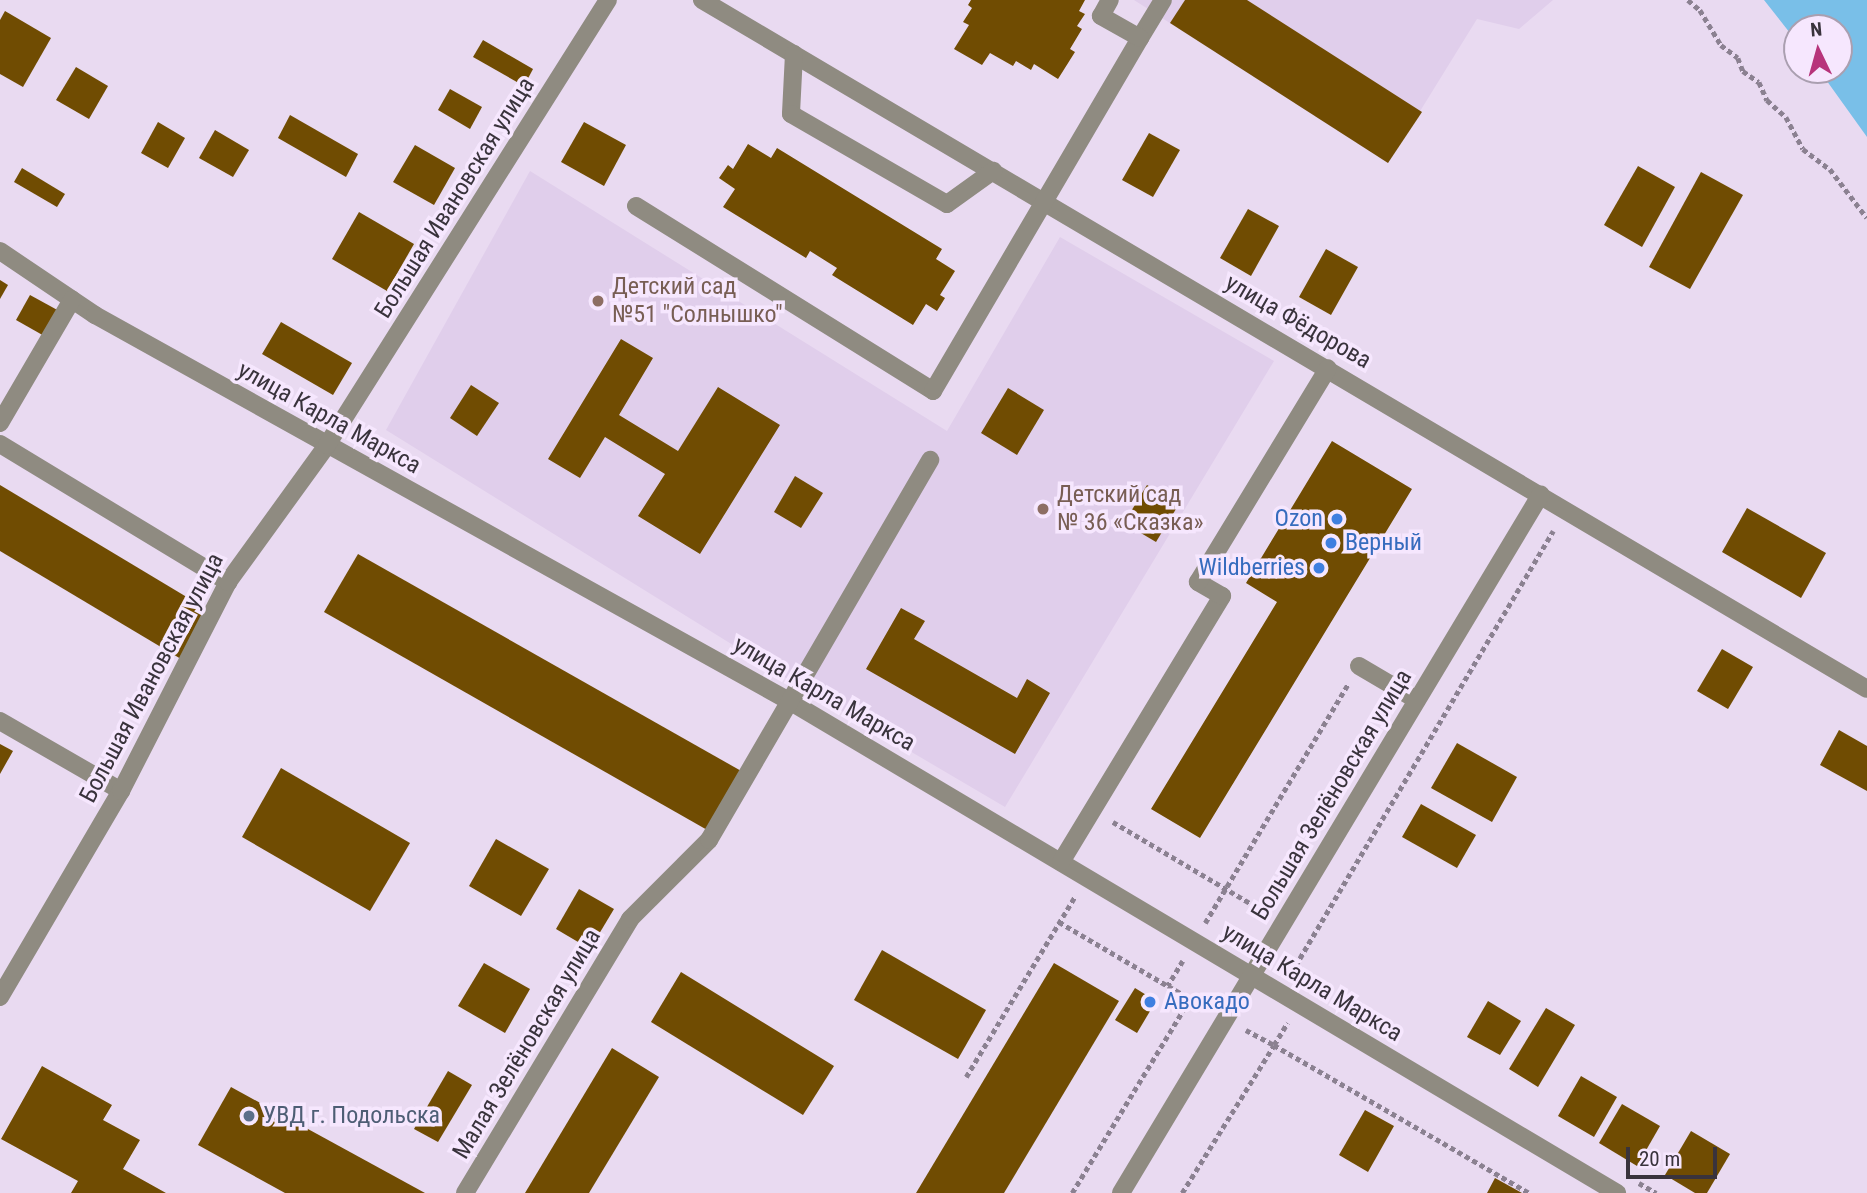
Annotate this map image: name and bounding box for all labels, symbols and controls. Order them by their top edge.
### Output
north arrow [1783,14,1853,84]
text: N [1809,18,1823,42]
street label: Большая Ивановская улица [369,72,541,324]
street label: улица Фёдорова [1220,269,1376,375]
place label: Детский сад №51 "Солнышко" [612,273,783,329]
marker: Детский сад №51 "Солнышко" [590,293,606,309]
street label: улица Карла Маркса [232,356,426,480]
place label: Детский сад № 36 «Сказка» [1057,481,1203,537]
marker: Детский сад № 36 «Сказка» [1035,501,1051,517]
place label: Ozon [1275,505,1323,533]
marker: Ozon [1329,511,1345,527]
place label: Верный [1345,529,1422,557]
marker: Верный [1323,535,1339,551]
street label: Большая Ивановская улица [74,548,230,808]
place label: Wildberries [1198,554,1305,582]
marker: Wildberries [1311,560,1327,576]
street label: улица Карла Маркса [728,630,920,758]
street label: Большая Зелёновская улица [1246,665,1418,925]
street label: улица Карла Маркса [1217,918,1407,1048]
street label: Малая Зелёновская улица [447,924,607,1164]
place label: Авокадо [1164,988,1250,1016]
marker: Авокадо [1142,994,1158,1010]
place label: УВД г. Подольска [263,1102,440,1130]
marker: УВД г. Подольска [241,1108,257,1124]
scale bar [1629,1134,1720,1178]
text: 20 m [1639,1147,1680,1171]

